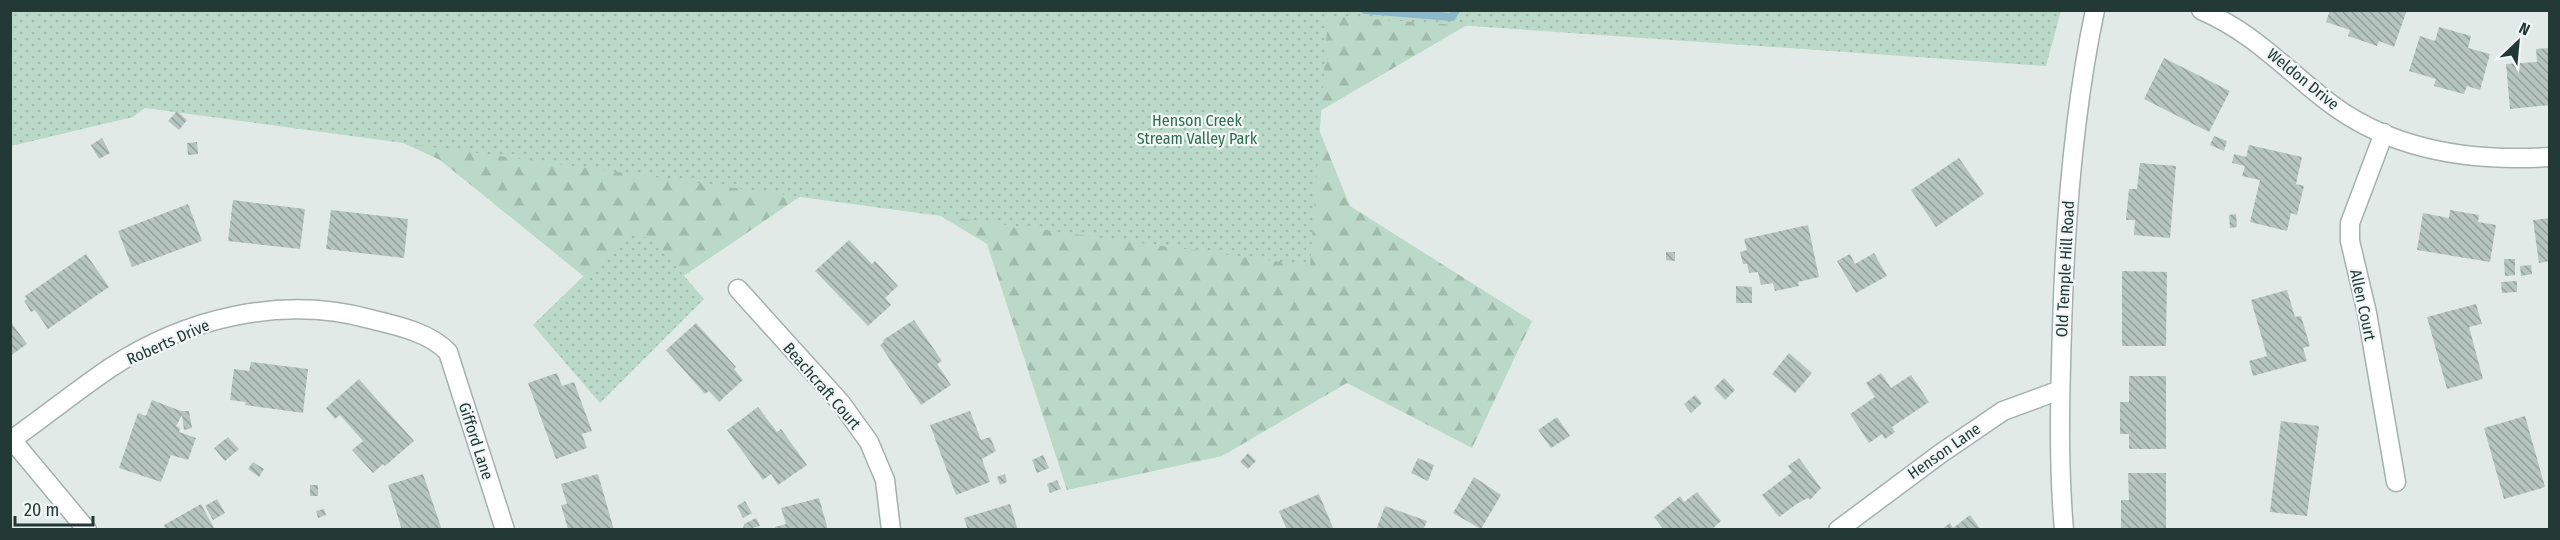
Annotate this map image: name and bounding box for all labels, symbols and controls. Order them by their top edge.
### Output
north arrow [2488,12,2548,72]
text: N [2516,18,2533,40]
street label: Weldon Drive [2263,44,2343,114]
park label: Henson Creek Stream Valley Park [1137,111,1258,148]
street label: Old Temple Hill Road [2052,200,2078,338]
street label: Allen Court [2346,268,2380,343]
street label: Roberts Drive [124,315,212,369]
street label: Beachcraft Court [779,339,865,434]
street label: Gifford Lane [455,400,497,482]
street label: Henson Lane [1904,419,1984,483]
scale bar [15,489,93,527]
text: 20 m [24,499,59,521]

